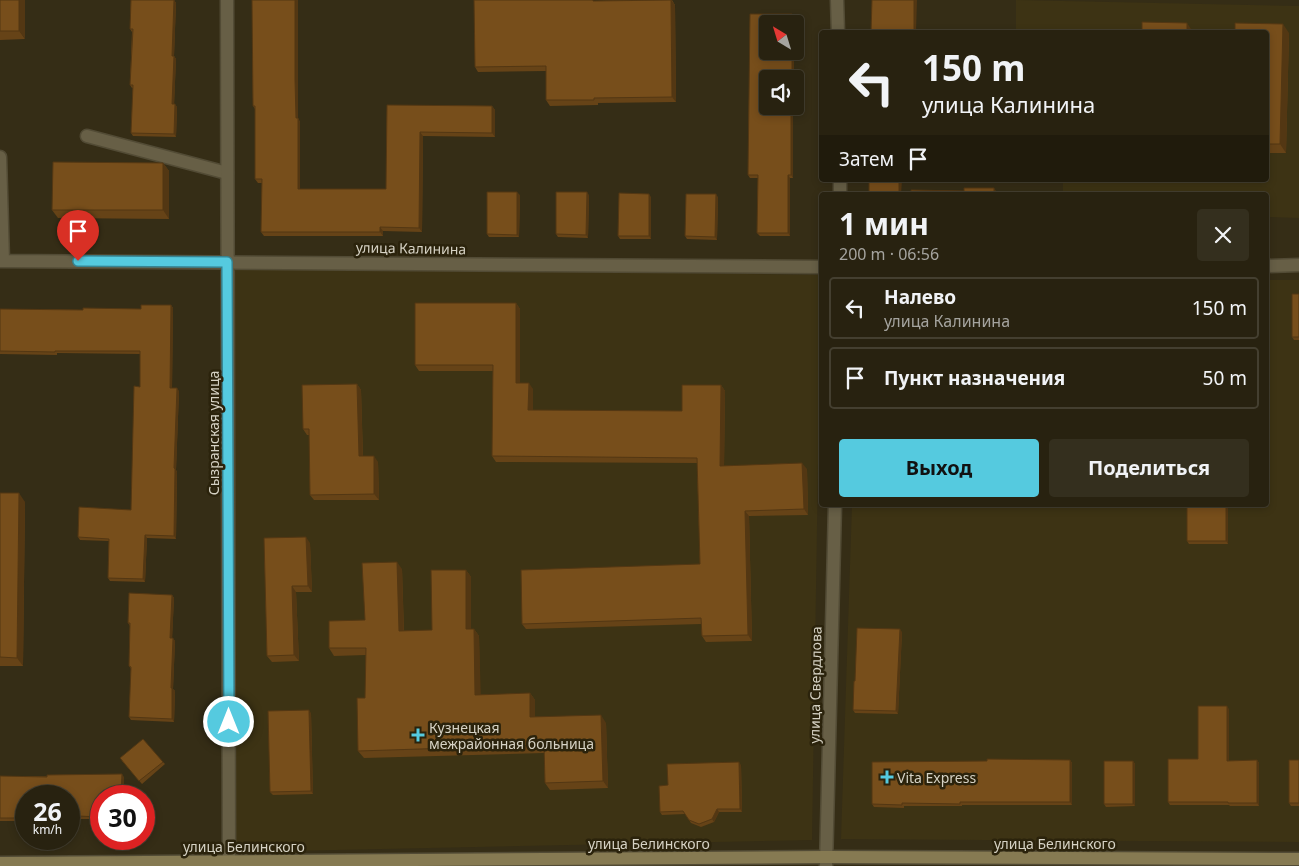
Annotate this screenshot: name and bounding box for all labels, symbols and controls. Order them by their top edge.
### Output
north arrow [759,15,804,60]
map controls [759,15,804,115]
text: 150 m [922,44,1025,91]
icon: left [839,50,904,115]
button: sound [759,70,804,115]
text: улица Калинина [922,89,1095,119]
icon: arrive [904,145,932,173]
text: Затем [839,146,894,172]
text: 1 мин [839,203,929,244]
button: close [1197,209,1249,261]
pin [57,210,99,261]
icon: arrive [64,217,92,245]
street label: улица Калинина [356,238,466,258]
text: 200 m · 06:56 [839,243,939,265]
text: Налево [884,284,956,310]
icon: left [841,294,869,322]
text: 150 m [1192,295,1247,321]
text: улица Калинина [884,310,1010,332]
icon: arrive [841,364,869,392]
text: Пункт назначения [884,365,1065,391]
text: 50 m [1203,365,1247,391]
street label: Сызранская улица [204,371,223,495]
button: Выход [839,439,1039,497]
button: Поделиться [1049,439,1249,497]
street label: улица Свердлова [804,626,826,744]
position arrow [202,695,254,747]
place label: Кузнецкая межрайонная больница [429,718,594,753]
marker: Кузнецкая межрайонная больница [411,728,425,742]
place label: Vita Express [897,768,976,787]
marker: Vita Express [881,771,893,783]
speed limit sign: 30 [90,785,155,850]
text: 26 [33,794,62,828]
text: km/h [33,821,62,838]
street label: улица Белинского [588,834,710,853]
street label: улица Белинского [994,834,1116,853]
street label: улица Белинского [183,837,305,856]

